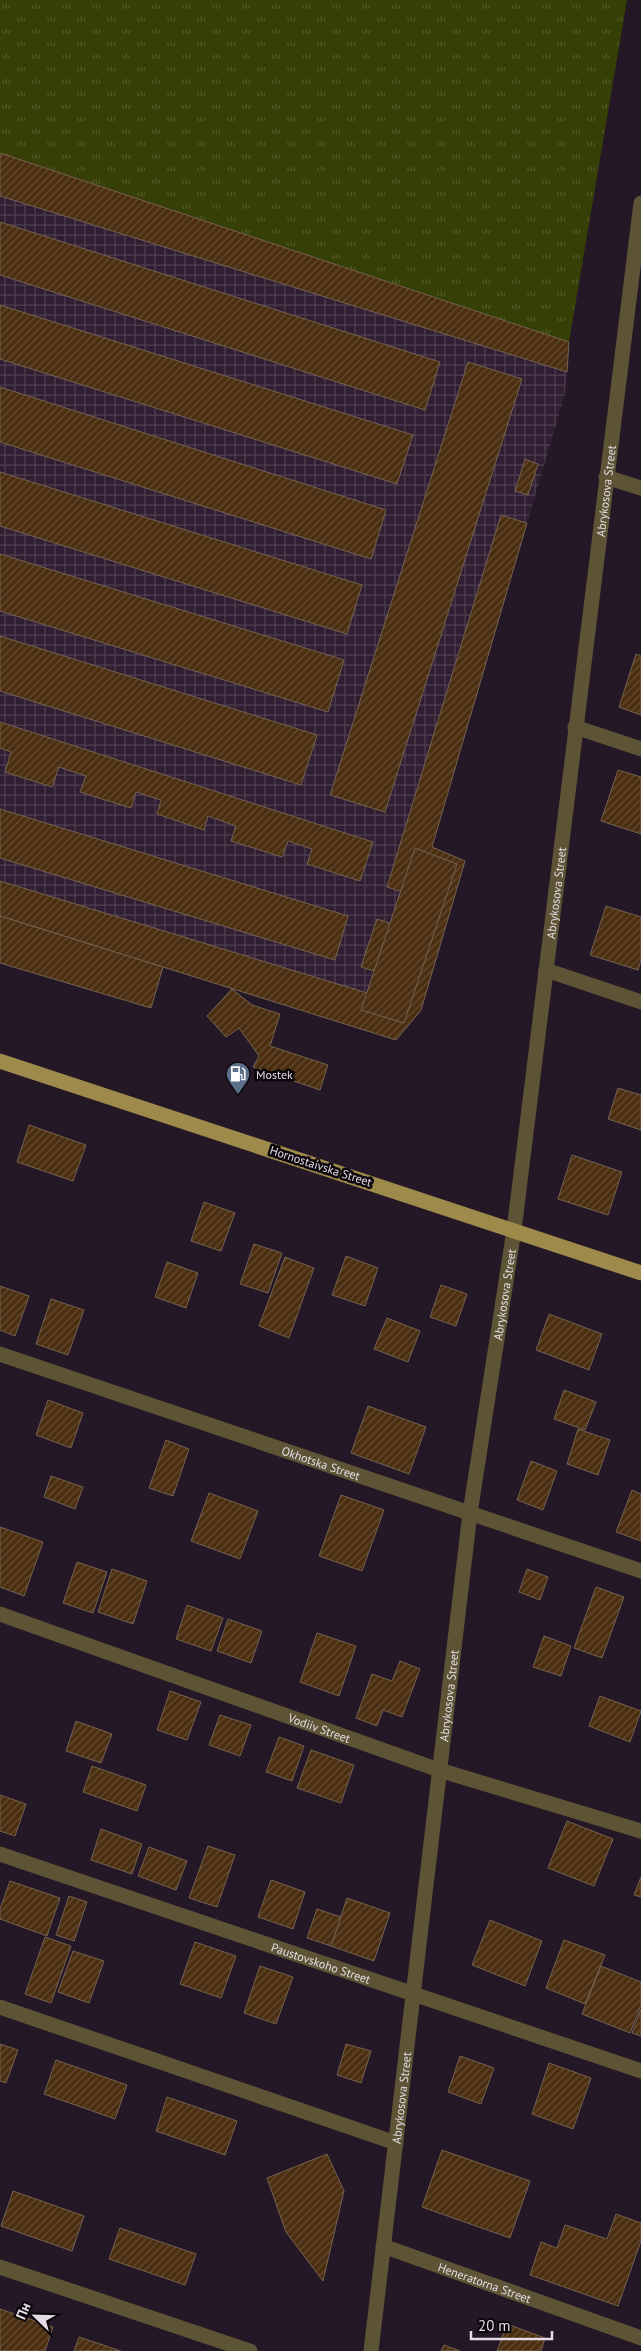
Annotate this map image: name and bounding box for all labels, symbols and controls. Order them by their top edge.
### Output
street label: Abrykosova Street [592,444,619,538]
street label: Abrykosova Street [543,846,569,940]
fuel station icon: Mostek [225,1061,251,1095]
place label: Mostek [256,1067,293,1082]
street label: Hornostaivska Street [268,1142,374,1190]
street label: Abrykosova Street [489,1248,518,1341]
street label: Okhotska Street [280,1442,362,1483]
street label: Abrykosova Street [436,1649,461,1742]
street label: Vodiiv Street [285,1709,352,1745]
street label: Paustovskoho Street [270,1939,373,1986]
street label: Abrykosova Street [388,2051,414,2144]
street label: Heneratorna Street [436,2259,533,2306]
north arrow [10,2291,60,2341]
text: Пн [12,2300,35,2322]
scale bar [471,2308,552,2340]
text: 20 m [478,2316,511,2335]

